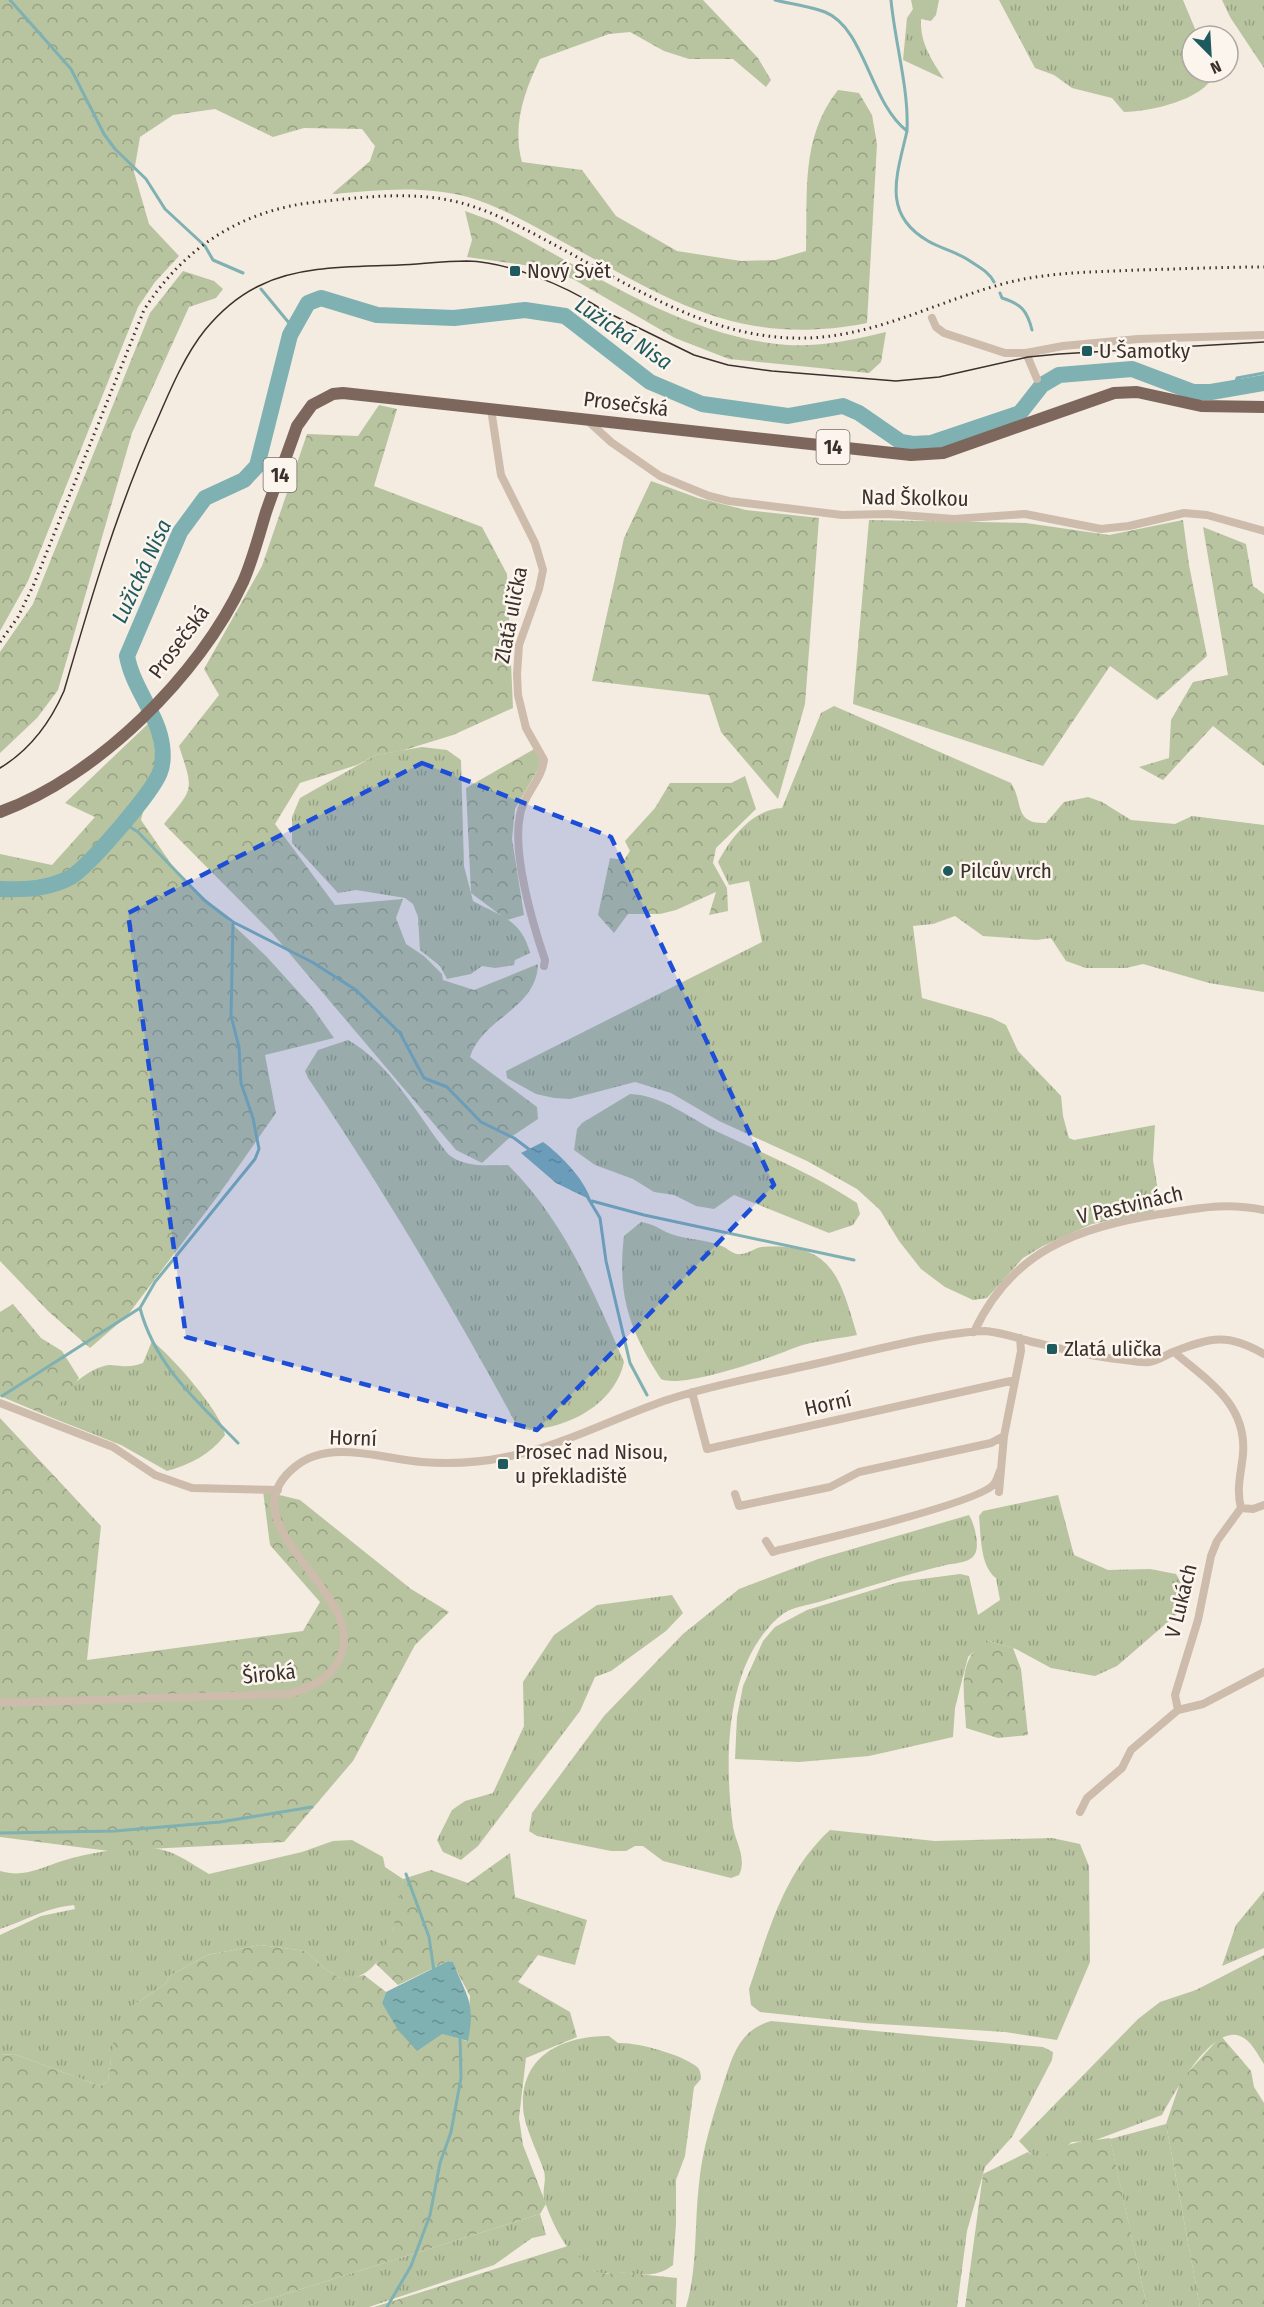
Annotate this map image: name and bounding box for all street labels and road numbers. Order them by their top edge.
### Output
street label: Prosečská [582,386,670,422]
road number: 14 [816,430,850,464]
road number: 14 [264,458,296,492]
street label: Nad Školkou [861,484,969,512]
street label: Zlatá ulička [489,564,533,666]
street label: Prosečská [143,600,215,684]
street label: V Pastvinách [1075,1180,1185,1230]
street label: Horní [802,1386,854,1422]
street label: Horní [329,1424,377,1452]
street label: V Lukách [1159,1561,1203,1641]
street label: Široká [241,1658,297,1690]

